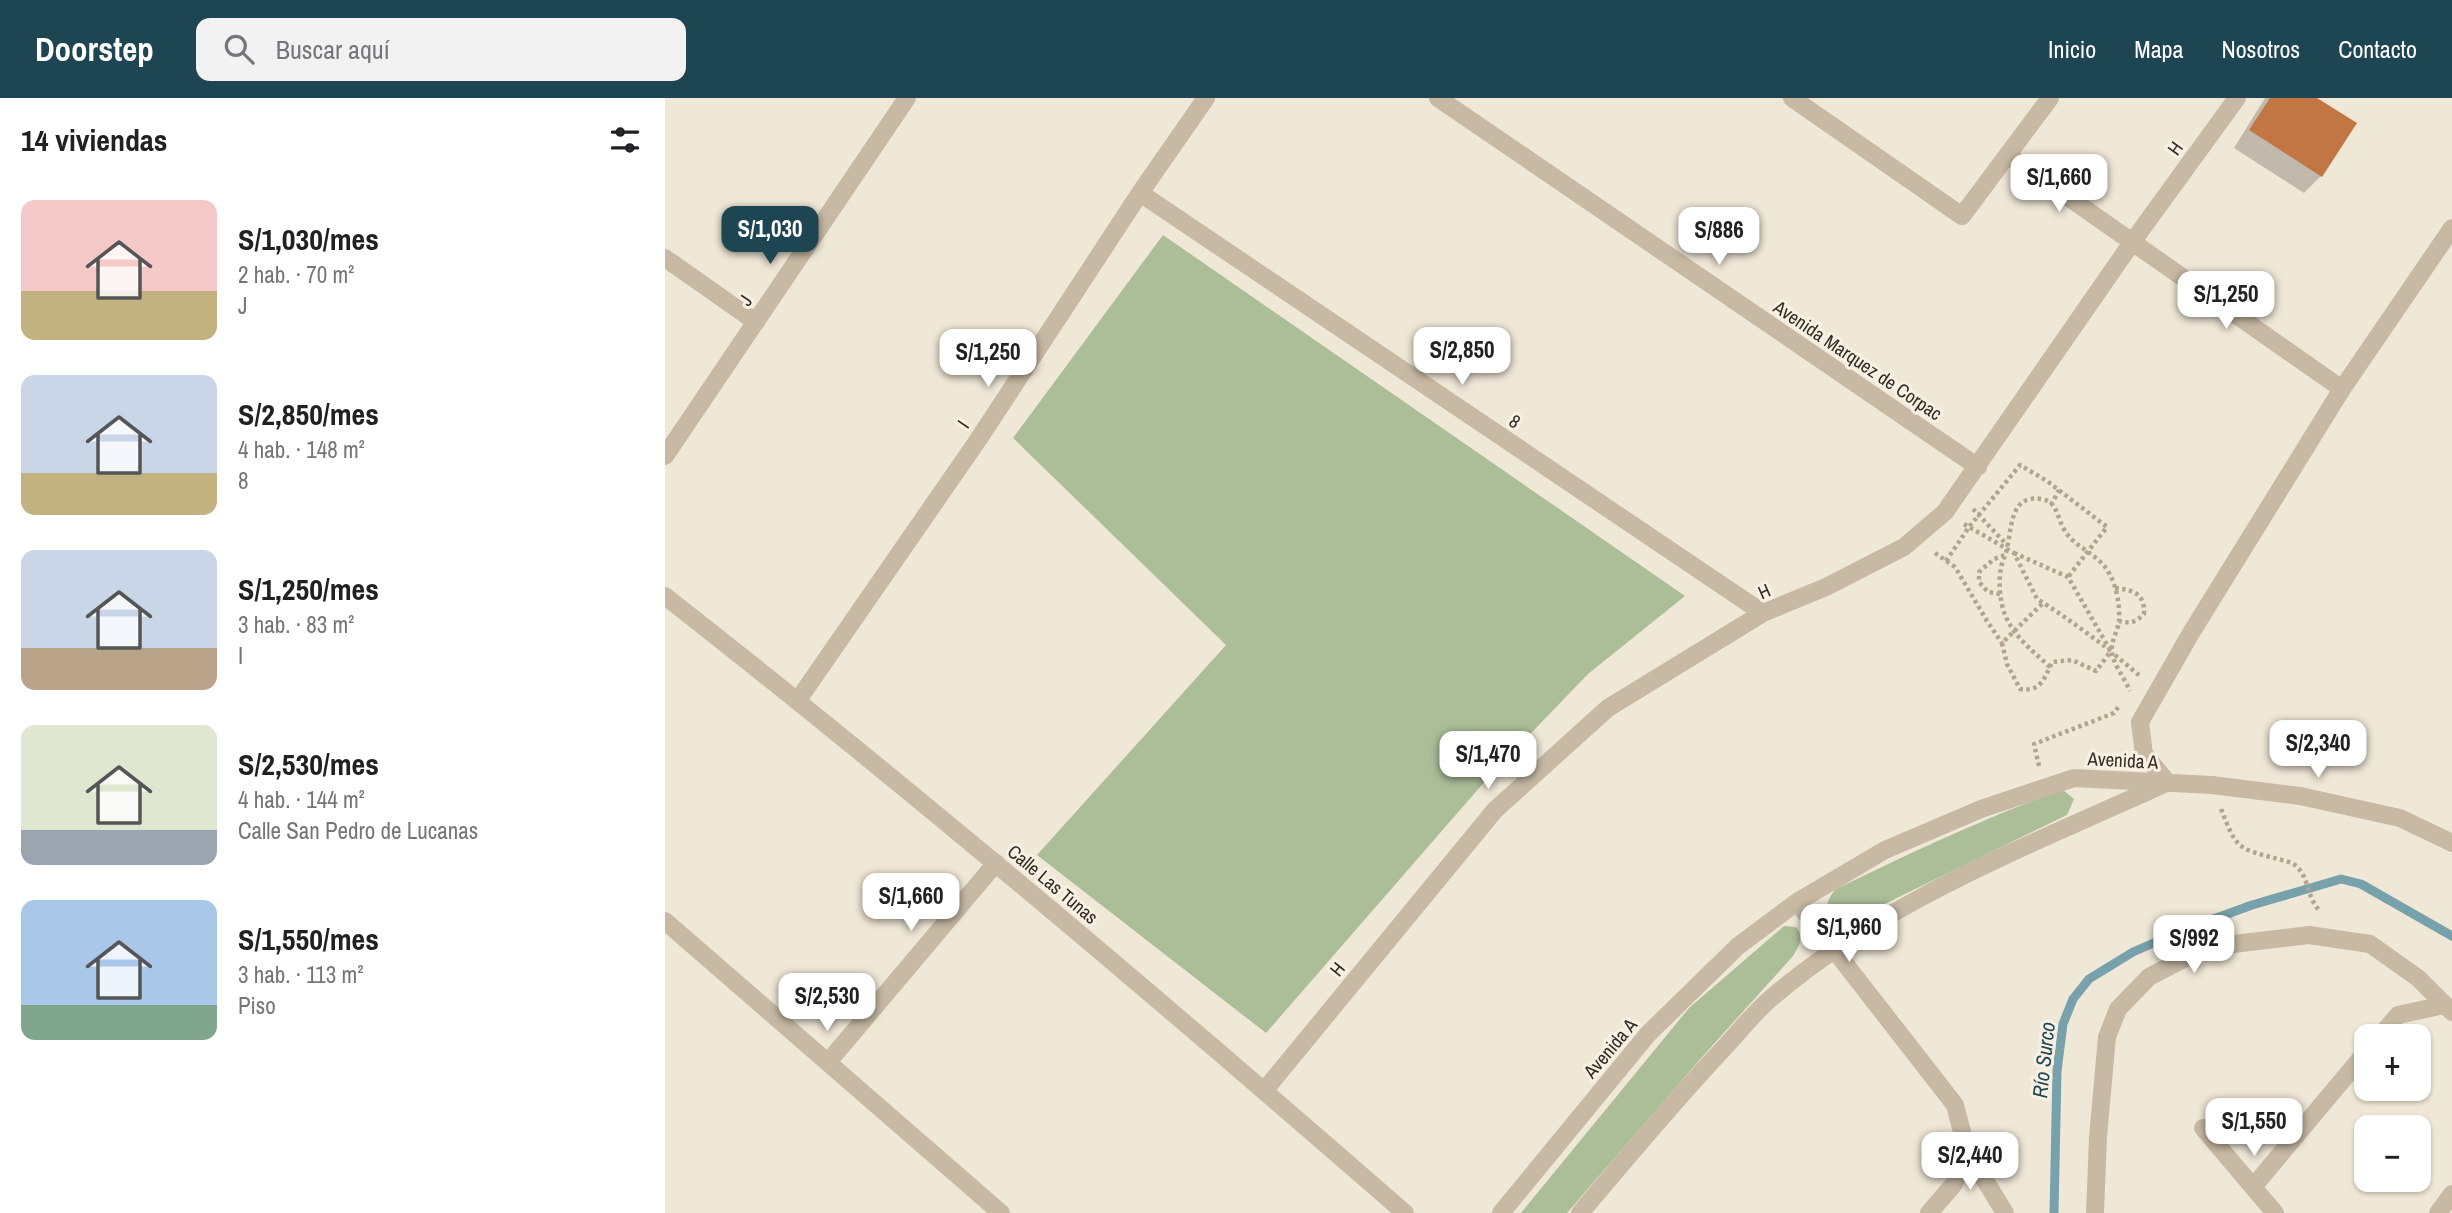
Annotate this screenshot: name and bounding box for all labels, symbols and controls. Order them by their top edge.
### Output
search box [196,18,686,81]
text: Doorstep [35,27,154,71]
icon: search [220,30,258,68]
text: Buscar aquí [276,32,390,67]
text: Inicio [2048,33,2096,65]
text: Mapa [2134,33,2183,65]
text: Nosotros [2221,33,2300,65]
text: Contacto [2338,33,2417,65]
text: 14 viviendas [21,120,167,160]
icon: filters [606,121,644,159]
street label: H [2161,136,2189,160]
pin: S/1,660 [1994,155,2124,214]
text: S/1,660 [2026,161,2092,192]
pin: S/1,030 [705,206,835,266]
pin: S/886 [1670,208,1768,267]
text: S/1,030 [737,213,803,244]
text: S/886 [1694,214,1744,245]
text: S/1,030/mes [238,219,379,259]
icon: home [77,228,161,312]
text: 2 hab. · 70 m² [238,259,354,290]
pin: S/1,250 [2161,272,2291,331]
text: S/1,250 [2193,278,2259,309]
street label: J [732,289,758,311]
text: J [238,290,247,321]
street label: Avenida Marquez de Corpac [1768,293,1948,426]
pin: S/2,850 [1397,328,1527,387]
pin: S/1,250 [923,330,1053,389]
text: S/2,850 [1429,334,1495,365]
text: S/1,250 [955,336,1021,367]
text: S/2,850/mes [238,394,379,434]
icon: home [77,403,161,487]
street label: 8 [1504,408,1526,434]
street label: I [951,415,975,433]
text: 4 hab. · 148 m² [238,434,365,465]
text: 8 [238,465,249,496]
text: S/1,250/mes [238,569,379,609]
street label: H [1754,577,1774,605]
icon: home [77,578,161,662]
text: 3 hab. · 83 m² [238,609,354,640]
text: I [238,640,243,671]
pin: S/2,340 [2253,720,2383,780]
text: S/2,340 [2285,727,2351,758]
pin: S/1,470 [1423,732,1553,791]
text: S/1,470 [1455,738,1521,769]
text: S/2,530/mes [238,744,379,784]
street label: Avenida A [2086,745,2160,775]
icon: home [77,753,161,837]
text: 4 hab. · 144 m² [238,784,365,815]
text: Calle San Pedro de Lucanas [238,815,478,846]
street label: Calle Las Tunas [1002,838,1104,930]
pin: S/1,660 [846,874,976,933]
text: S/1,660 [878,880,944,911]
pin: S/1,960 [1784,904,1914,964]
text: S/1,960 [1816,911,1882,942]
pin: S/992 [2145,916,2243,975]
text: S/1,550/mes [238,919,379,959]
text: S/992 [2169,922,2219,953]
icon: home [77,928,161,1012]
street label: H [1323,956,1351,982]
text: 3 hab. · 113 m² [238,959,364,990]
pin: S/2,530 [762,974,892,1033]
text: S/2,530 [794,980,860,1011]
text: Piso [238,990,276,1021]
street label: Avenida A [1577,1012,1643,1084]
water label: Río Surco [2025,1020,2062,1100]
map controls [2354,1024,2431,1192]
button: + [2354,1024,2431,1101]
pin: S/1,550 [2189,1098,2319,1158]
text: S/1,550 [2221,1105,2287,1136]
button: − [2354,1115,2431,1192]
pin: S/2,440 [1905,1132,2035,1192]
text: S/2,440 [1937,1139,2003,1170]

